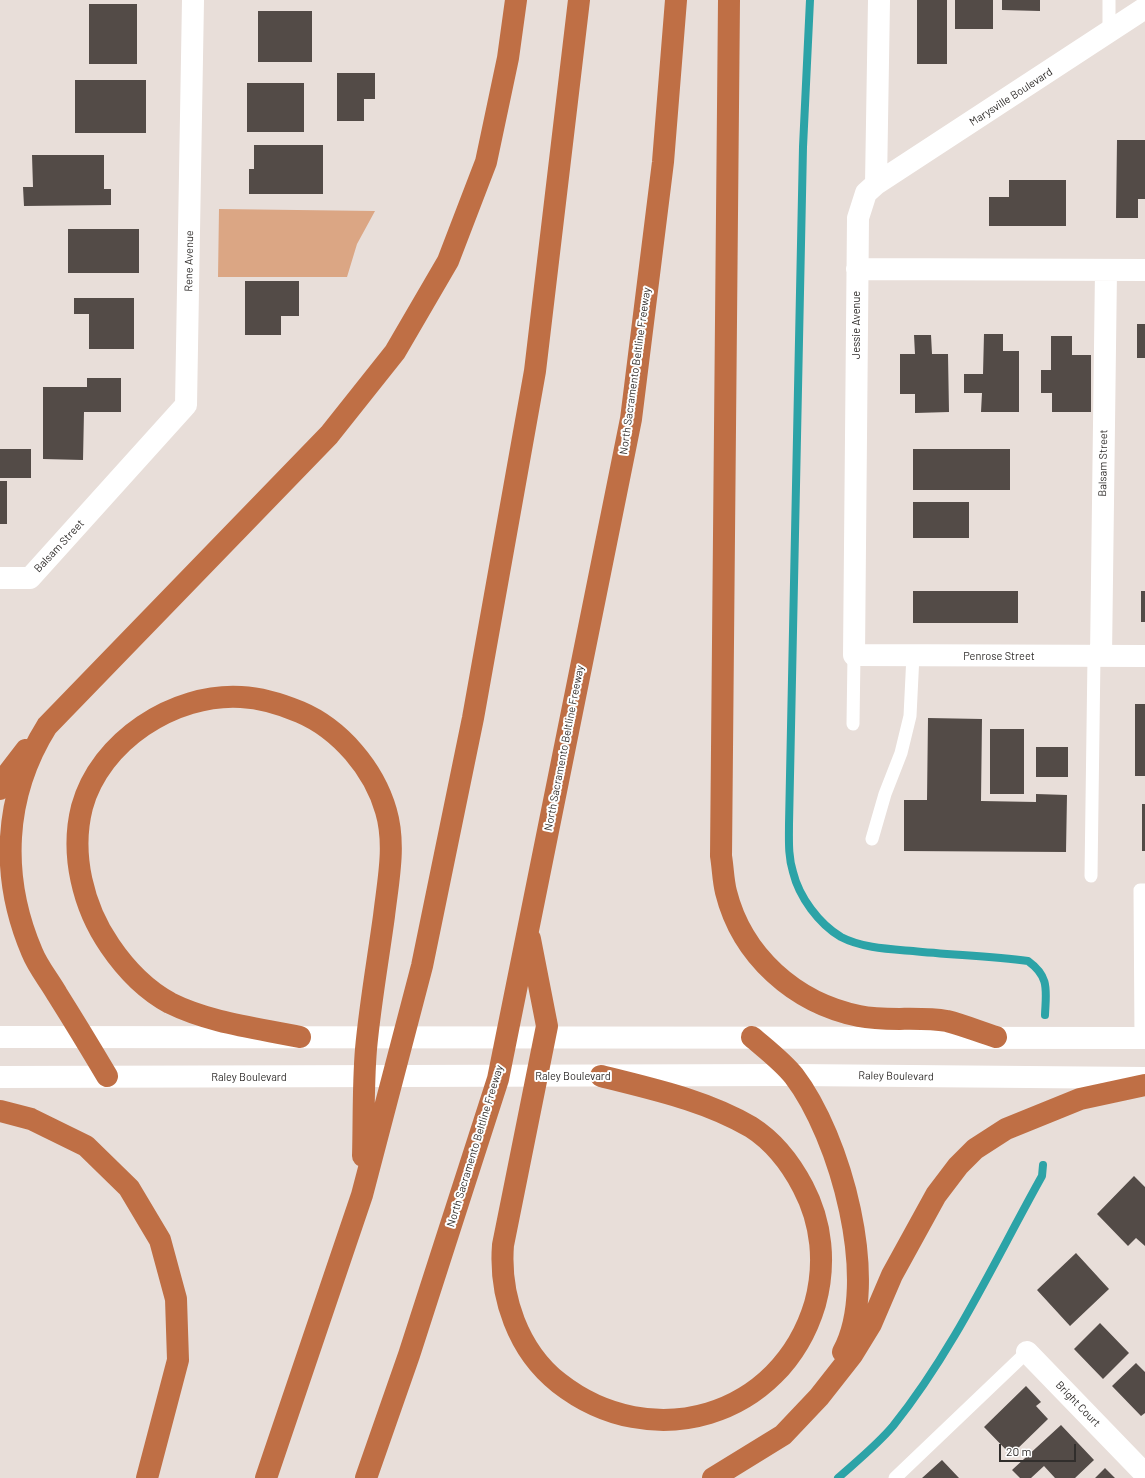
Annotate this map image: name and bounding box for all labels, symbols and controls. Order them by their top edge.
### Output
street label: Marysville Boulevard [967,65,1055,129]
street label: Rene Avenue [182,230,196,292]
street label: North Sacramento Beltline Freeway [617,287,653,455]
street label: Jessie Avenue [849,291,863,359]
street label: Balsam Street [1096,429,1110,497]
street label: Balsam Street [31,517,87,575]
street label: Penrose Street [963,649,1035,663]
street label: North Sacramento Beltline Freeway [541,664,587,832]
street label: North Sacramento Beltline Freeway [444,1063,506,1229]
street label: Raley Boulevard [535,1069,611,1083]
street label: Raley Boulevard [858,1069,934,1083]
street label: Raley Boulevard [211,1070,287,1084]
street label: Bright Court [1053,1378,1103,1430]
scale bar [1001,1436,1078,1462]
text: 20 m [1006,1444,1032,1458]

